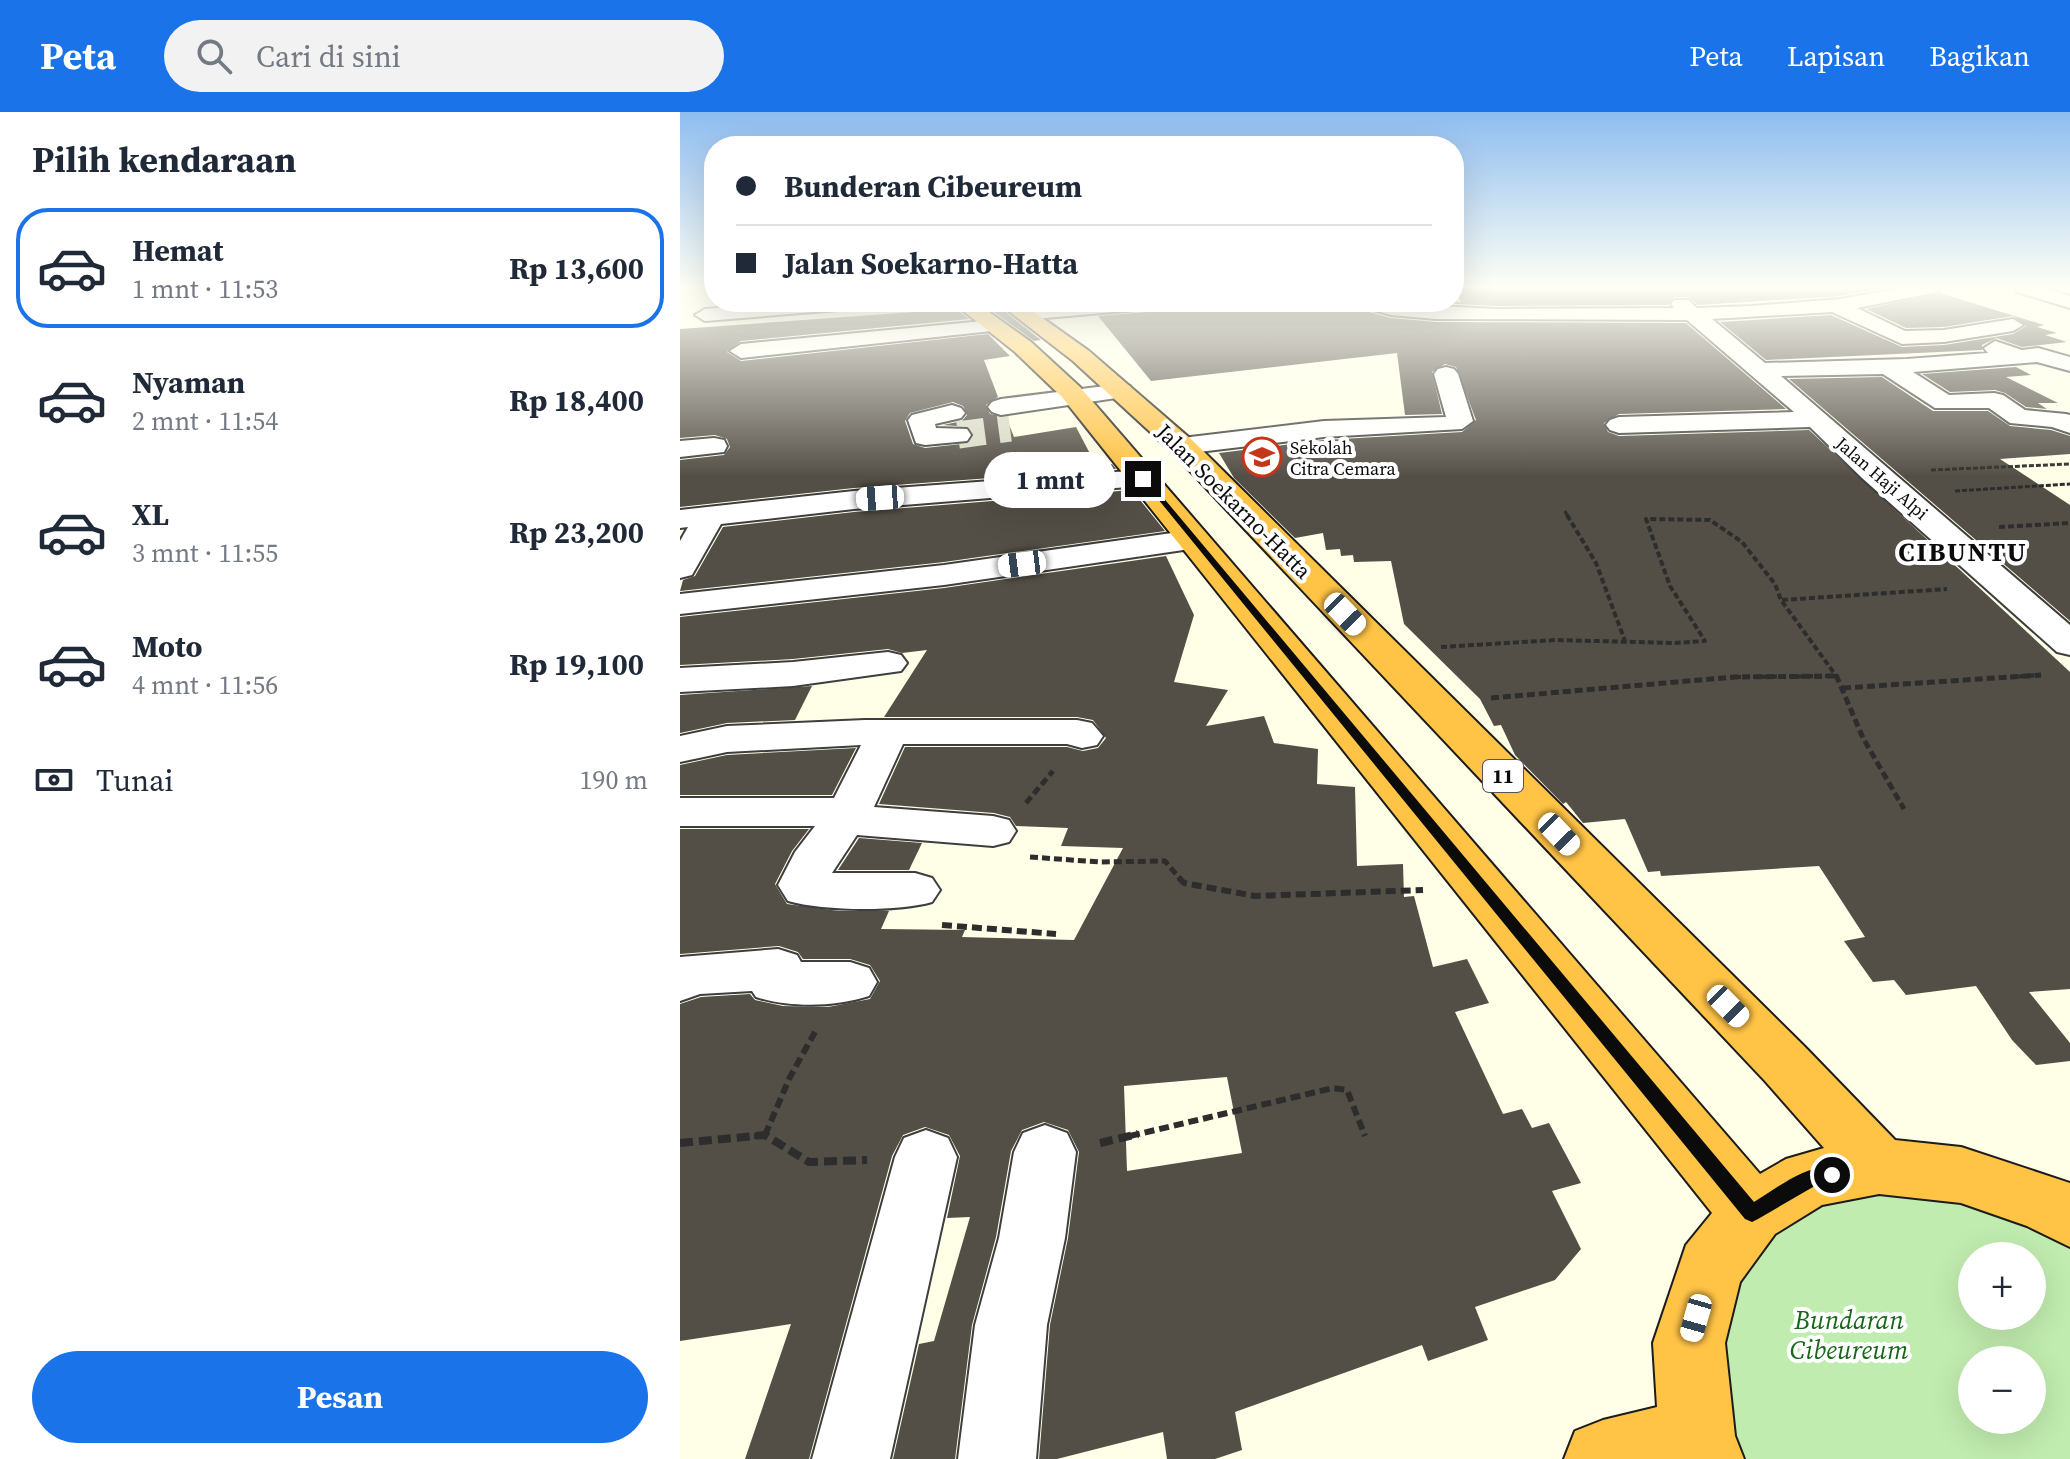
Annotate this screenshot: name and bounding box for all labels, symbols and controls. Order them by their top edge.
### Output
search box [164,20,724,92]
text: Peta [40,30,116,82]
icon: search [192,34,236,78]
text: Cari di sini [256,36,401,77]
text: Peta [1689,37,1743,75]
text: Lapisan [1787,37,1885,75]
text: Bagikan [1929,37,2030,75]
text: Pilih kendaraan [32,135,296,184]
text: Bunderan Cibeureum [784,166,1082,207]
text: Hemat [132,230,223,271]
icon: car [36,232,108,304]
text: Jalan Soekarno-Hatta [784,243,1078,284]
text: Rp 13,600 [509,248,644,289]
text: 1 mnt · 11:53 [132,271,278,307]
text: Nyaman [132,362,245,403]
icon: car [36,364,108,436]
text: Rp 18,400 [509,380,644,421]
text: 2 mnt · 11:54 [132,403,278,439]
street label: Jalan Soekarno-Hatta [1149,416,1319,586]
street label: Jalan Haji Alpi [1830,430,1934,525]
place label: Sekolah Citra Cemara [1290,435,1397,481]
school or university icon: Sekolah Citra Cemara [1241,436,1283,478]
callout: 1 mnt [983,451,1115,507]
route end [1125,461,1161,497]
text: 1 mnt [1016,462,1084,498]
car [855,484,905,512]
text: XL [132,494,169,535]
icon: car [36,496,108,568]
text: Rp 23,200 [509,512,644,553]
district label: CIBUNTU [1898,534,2028,570]
text: 3 mnt · 11:55 [132,535,278,571]
car [997,549,1047,579]
car [1320,588,1370,640]
text: Moto [132,626,203,667]
icon: car [36,628,108,700]
text: Rp 19,100 [509,644,644,685]
text: 4 mnt · 11:56 [132,667,278,703]
icon: cash [32,758,76,802]
text: Tunai [96,760,173,801]
road number: 11 [1483,760,1523,792]
text: 190 m [580,762,648,798]
car [1534,808,1584,860]
car [1703,981,1753,1031]
route start [1814,1157,1850,1193]
map controls [1958,1242,2046,1434]
button: + [1958,1242,2046,1330]
car [1678,1292,1714,1344]
park label: Bundaran Cibeureum [1790,1302,1908,1368]
button: − [1958,1346,2046,1434]
button: Pesan [32,1351,648,1443]

